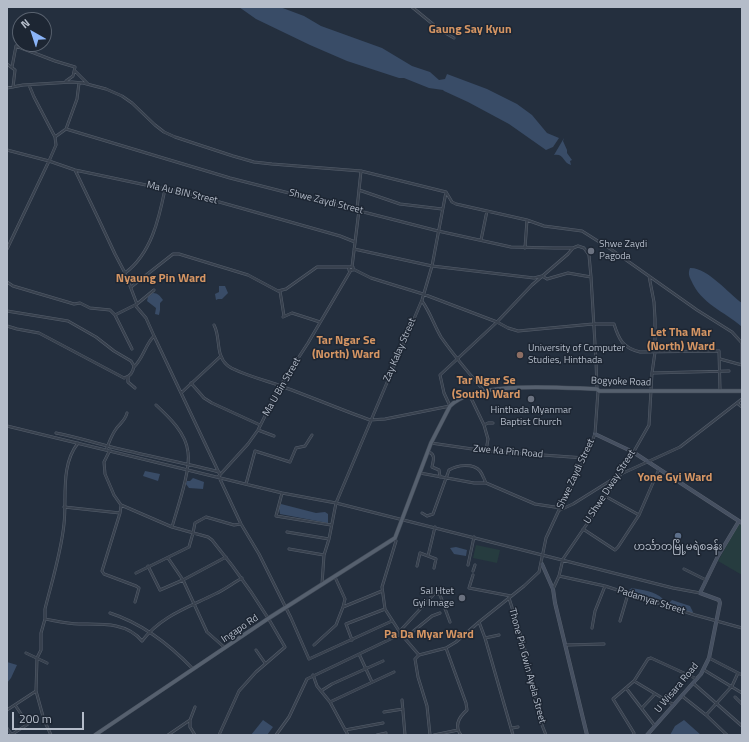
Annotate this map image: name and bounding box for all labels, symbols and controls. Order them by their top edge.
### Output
north arrow [12,12,52,52]
text: N [17,15,33,32]
district label: Gaung Say Kyun [428,23,512,37]
street label: Ma Au BIN Street [145,179,219,207]
street label: Shwe Zaydi Street [288,187,364,217]
place label: Shwe Zaydi Pagoda [599,239,647,262]
marker: Shwe Zaydi Pagoda [586,246,596,256]
district label: Nyaung Pin Ward [116,272,206,286]
street label: Zay Kalay Street [381,316,419,384]
district label: Let Tha Mar (North) Ward [647,326,715,354]
district label: Tar Ngar Se (North) Ward [312,334,380,362]
place label: University of Computer Studies, Hinthada [528,343,625,366]
marker: University of Computer Studies, Hinthada [515,350,525,360]
street label: Ma U Bin Street [260,355,304,419]
district label: Tar Ngar Se (South) Ward [452,374,520,402]
street label: Bogyoke Road [591,375,651,389]
marker: Hinthada Myanmar Baptist Church [526,394,536,404]
place label: Hinthada Myanmar Baptist Church [490,405,572,428]
street label: Shwe Zaydi Street [554,437,598,511]
street label: Zwe Ka Pin Road [472,443,544,461]
street label: U Shwe Dway Street [582,448,638,526]
district label: Yone Gyi Ward [638,471,712,485]
marker: ဟင်္သာတမြို့မရဲစခန်း [673,531,683,541]
place label: ဟင်္သာတမြို့မရဲစခန်း [634,542,722,554]
street label: Padamyar Street [616,584,686,618]
place label: Sal Htet Gyi Image [413,586,454,610]
marker: Sal Htet Gyi Image [457,593,467,603]
street label: Thone Pin Gwin Ayela Street [506,607,548,725]
street label: Ingapo Rd [219,612,261,646]
district label: Pa Da Myar Ward [384,628,474,642]
street label: U Wisara Road [653,661,701,715]
scale bar [14,704,86,730]
text: 200 m [19,709,52,728]

